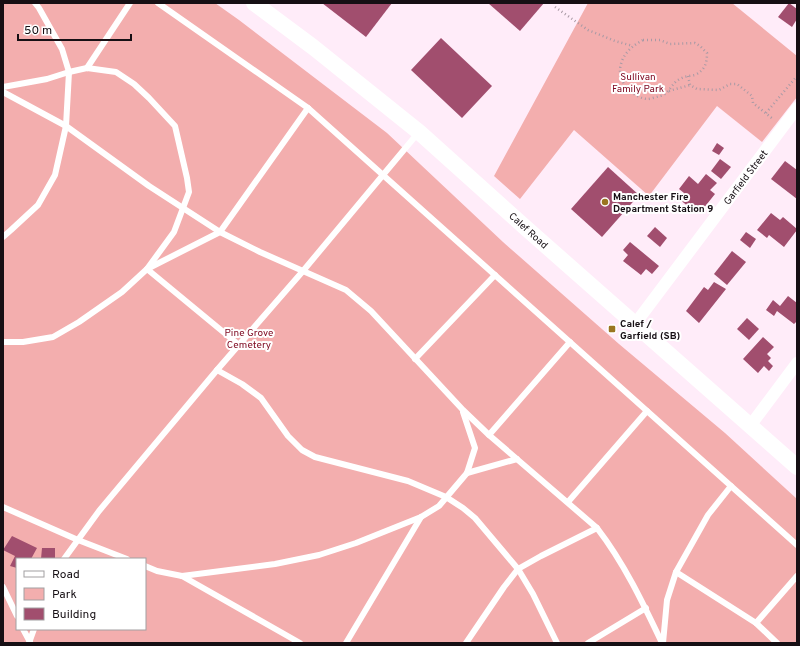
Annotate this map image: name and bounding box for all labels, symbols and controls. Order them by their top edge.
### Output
scale bar [18,16,131,42]
text: 50 m [24,23,52,39]
park label: Sullivan Family Park [612,71,664,96]
street label: Garfield Street [721,148,771,208]
place label: Manchester Fire Department Station 9 [613,191,713,216]
marker: Manchester Fire Department Station 9 [600,197,610,207]
street label: Calef Road [506,210,550,252]
place label: Calef / Garfield (SB) [620,318,680,343]
marker: Calef / Garfield (SB) [607,324,617,334]
park label: Pine Grove Cemetery [225,327,273,352]
legend [16,558,146,630]
text: Road [52,567,80,583]
text: Park [52,587,77,603]
text: Building [52,607,96,623]

